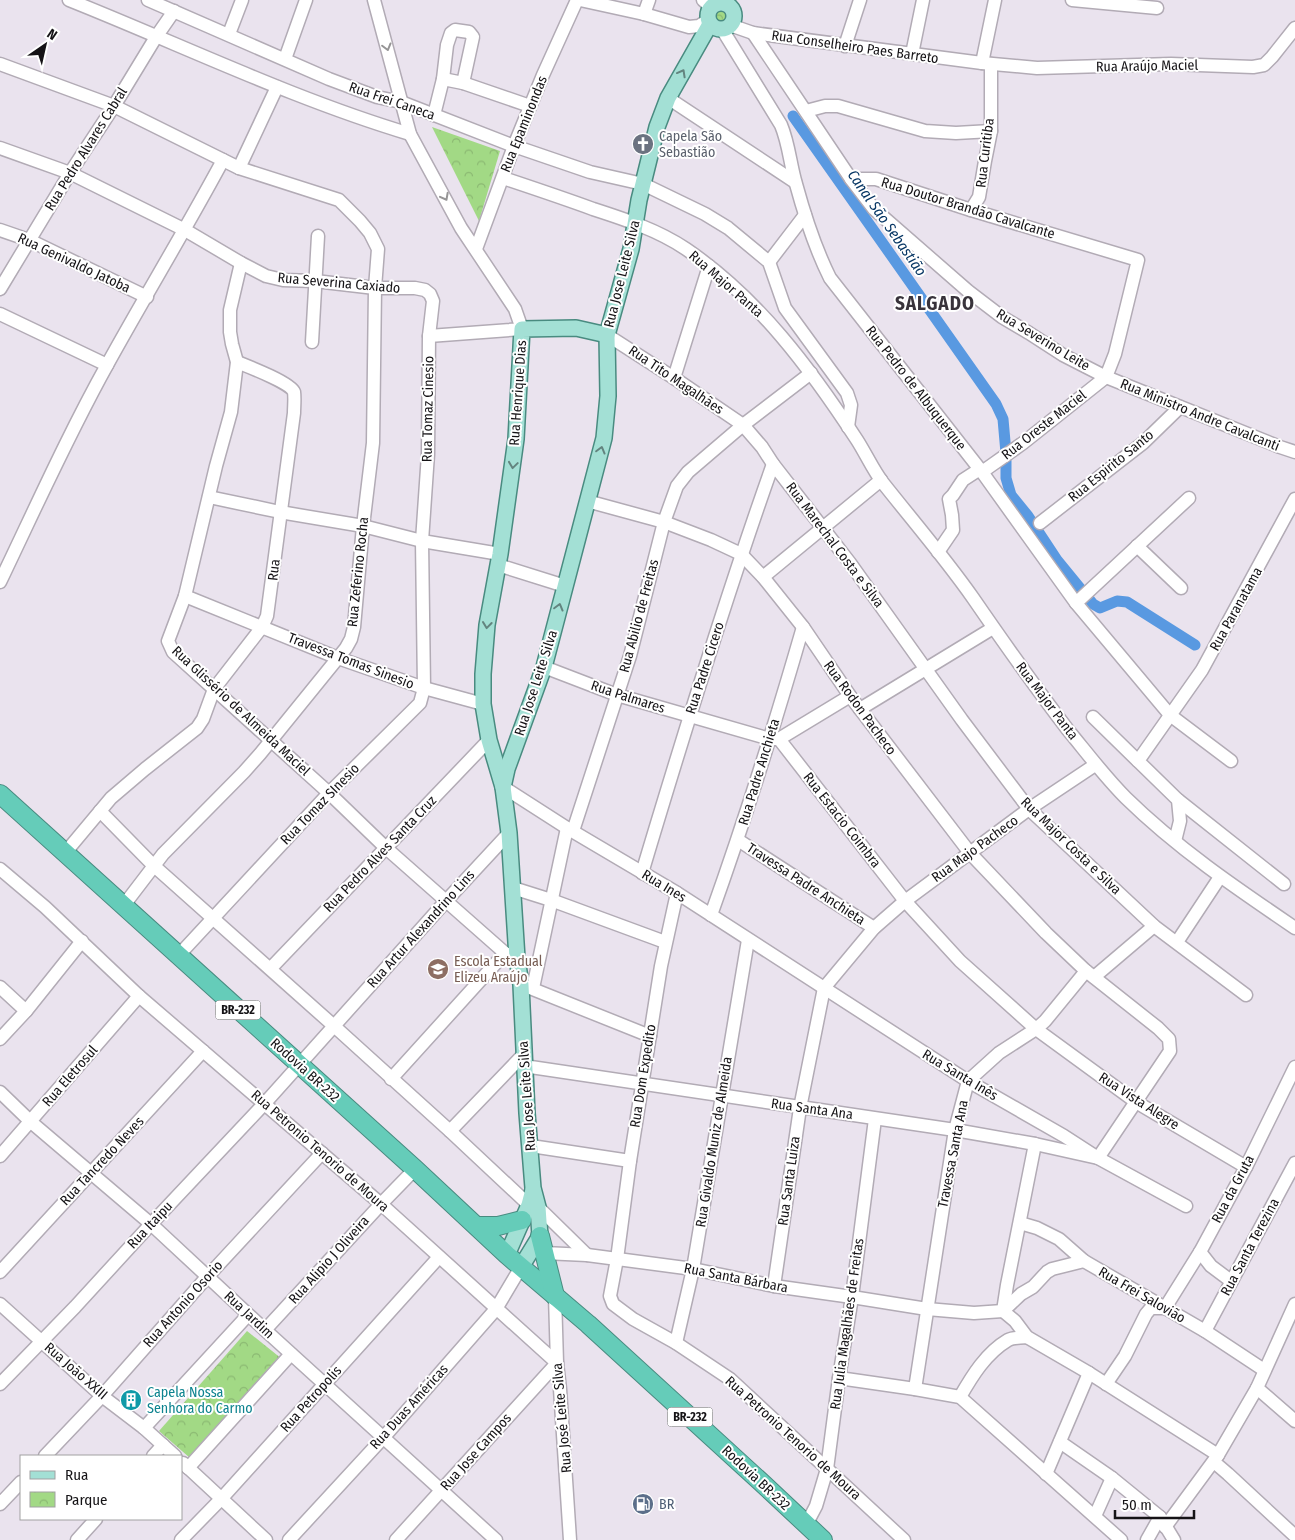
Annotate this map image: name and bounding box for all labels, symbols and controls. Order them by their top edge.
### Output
north arrow [20,20,70,70]
text: N [44,25,60,44]
street label: Rua Conselheiro Paes Barreto [770,27,940,67]
one-way arrow [381,43,391,51]
street label: Rua Araújo Maciel [1096,57,1199,75]
one-way arrow [676,70,686,79]
street label: Rua Epaminondas [497,73,551,175]
street label: Rua Frei Caneca [347,78,437,124]
street label: Rua Pedro Alvares Cabral [41,84,131,214]
street label: Rua Curitiba [972,117,998,189]
place label: Capela São Sebastião [659,128,722,161]
church icon: Capela São Sebastião [631,132,655,156]
water label: Canal São Sebastião [844,167,930,280]
street label: Rua Doutor Brandão Cavalcante [879,173,1057,243]
one-way arrow [439,192,449,201]
street label: Rua Jose Leite Silva [600,218,644,330]
street label: Rua Genivaldo Jatoba [15,229,133,297]
street label: Rua Major Panta [685,247,767,321]
street label: Rua Severina Caxiado [277,269,401,297]
district label: SALGADO [895,292,975,315]
street label: Rua Severino Leite [993,305,1093,375]
street label: Rua Pedro de Albuquerque [862,322,970,454]
street label: Rua Henrique Dias [506,340,530,446]
street label: Rua Tito Magalhães [625,342,727,418]
street label: Rua Tomaz Cinesio [419,356,437,462]
street label: Rua Ministro Andre Cavalcanti [1118,375,1282,455]
street label: Rua Oreste Maciel [998,386,1090,463]
street label: Rua Espirito Santo [1065,426,1157,506]
one-way arrow [595,446,606,455]
one-way arrow [508,461,518,469]
street label: Rua Marechal Costa e Silva [782,479,888,611]
street label: Rua Zeferino Rocha [344,516,372,628]
street label: Rua Abilio de Freitas [616,557,662,675]
street label: Rua [264,558,284,582]
street label: Rua Paranatama [1206,564,1266,654]
one-way arrow [554,604,564,612]
street label: Rua Padre Cicero [682,620,728,716]
one-way arrow [483,621,493,630]
street label: Rua Jose Leite Silva [511,628,561,738]
street label: Travessa Tomas Sinesio [286,629,416,693]
street label: Rua Glissério de Almeida Maciel [168,642,314,780]
street label: Rua Rodon Pacheco [820,658,900,758]
street label: Rua Major Panta [1012,659,1082,743]
street label: Rua Palmares [589,677,667,717]
street label: Rua Padre Anchieta [735,716,783,827]
street label: Rua Tomaz SInesio [277,760,363,848]
street label: Rua Estacio Coimbra [799,769,885,871]
street label: Rua Pedro Alves Santa Cruz [320,792,440,916]
street label: Rua Major Costa e Silva [1017,794,1125,898]
street label: Rua Majo Pacheco [928,812,1022,886]
street label: Travessa Padre Anchieta [744,839,868,929]
street label: Rua Ines [639,866,689,906]
street label: Rua Artur Alexandrino Lins [364,867,478,991]
place label: Escola Estadual Elizeu Araújo [454,953,543,986]
school or university icon: Escola Estadual Elizeu Araújo [426,957,450,981]
road number: BR-232 [216,1000,260,1020]
street label: Rua Dom Expedito [626,1023,660,1129]
street label: Rodovia BR-232 [267,1034,343,1106]
street label: Rua Jose Leite Silva [515,1040,539,1152]
street label: Rua Eletrosul [39,1042,101,1110]
street label: Rua Santa Inês [919,1046,1001,1104]
street label: Rua Givaldo Muniz de Almeida [692,1055,736,1229]
street label: Rua Vista Alegre [1096,1069,1182,1133]
street label: Rua Petronio Tenorio de Moura [248,1087,392,1216]
street label: Rua Santa Ana [770,1095,854,1123]
street label: Travessa Santa Ana [934,1098,972,1209]
street label: Rua Tancredo Neves [57,1113,147,1209]
street label: Rua Santa Luiza [774,1135,804,1227]
street label: Rua da Gruta [1208,1152,1258,1226]
street label: Rua Santa Terezina [1217,1195,1283,1299]
street label: Rua Itaipu [124,1198,176,1252]
street label: Rua Alipio J Oliveira [285,1212,373,1307]
street label: Rua Julia Magalhães de Freitas [827,1237,867,1411]
street label: Rua Antonio Osorio [140,1257,226,1351]
street label: Rua Santa Bárbara [682,1260,790,1296]
street label: Rua Frei Salovião [1096,1263,1188,1327]
street label: Rua Jardim [221,1288,277,1342]
street label: Rua João XXIII [41,1339,111,1403]
street label: Rua Duas Américas [366,1361,452,1453]
street label: Rua Petropolis [277,1362,345,1436]
street label: Rua José Leite Silva [549,1362,575,1474]
street label: Rua Petronio Tenorio de Moura [722,1372,865,1504]
place label: Capela Nossa Senhora do Carmo [147,1384,253,1417]
building icon: Capela Nossa Senhora do Carmo [119,1388,143,1412]
road number: BR-232 [668,1408,712,1426]
street label: Rua Jose Campos [437,1410,515,1494]
street label: Rodovia BR-232 [718,1442,794,1514]
legend [20,1455,182,1520]
text: Rua [65,1466,88,1484]
scale bar [1115,1488,1194,1520]
text: Parque [65,1491,108,1509]
fuel station icon: BR [631,1492,655,1516]
place label: BR [659,1496,675,1513]
text: 50 m [1122,1496,1152,1514]

